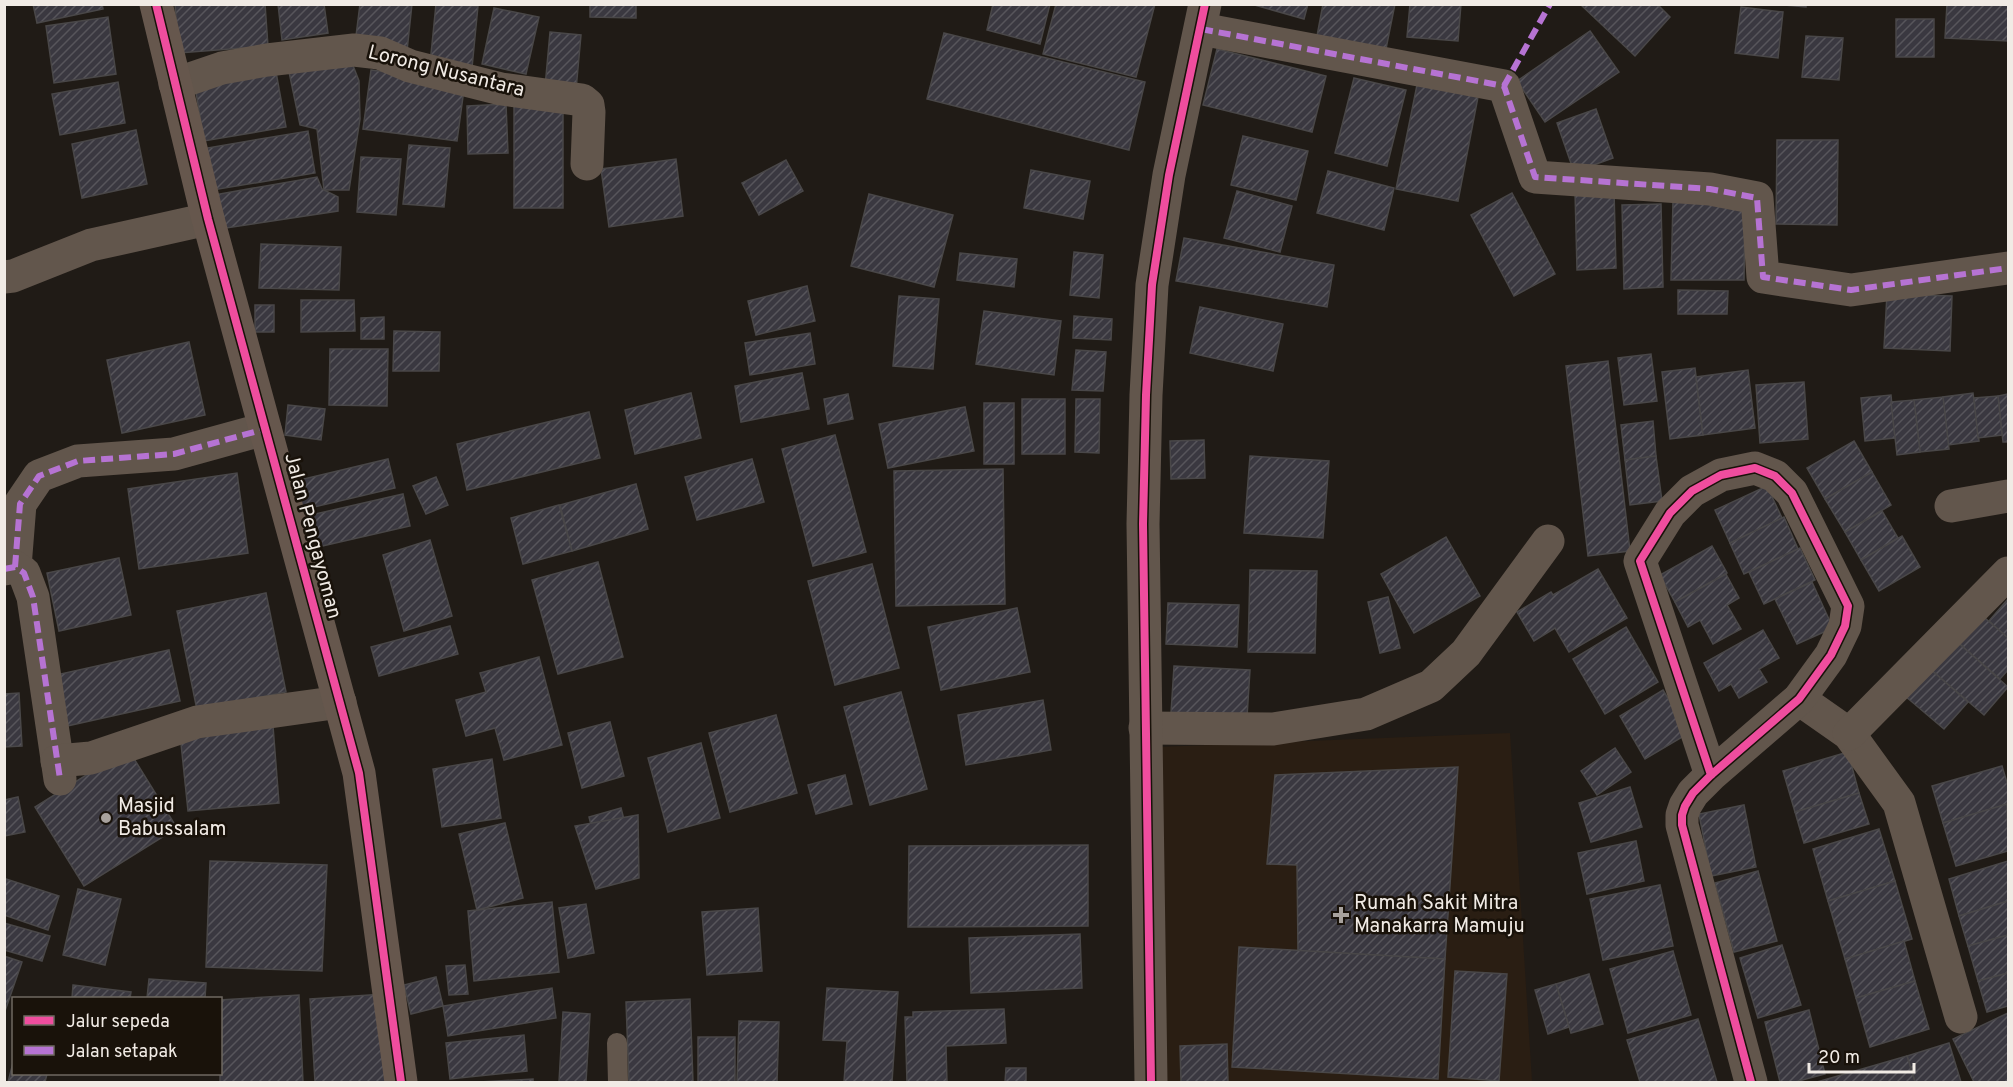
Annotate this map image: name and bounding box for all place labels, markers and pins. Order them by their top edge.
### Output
place label: Masjid Babussalam [118,794,226,843]
marker: Masjid Babussalam [99,811,113,825]
place label: Rumah Sakit Mitra Manakarra Mamuju [1354,891,1525,940]
marker: Rumah Sakit Mitra Manakarra Mamuju [1332,906,1350,924]

